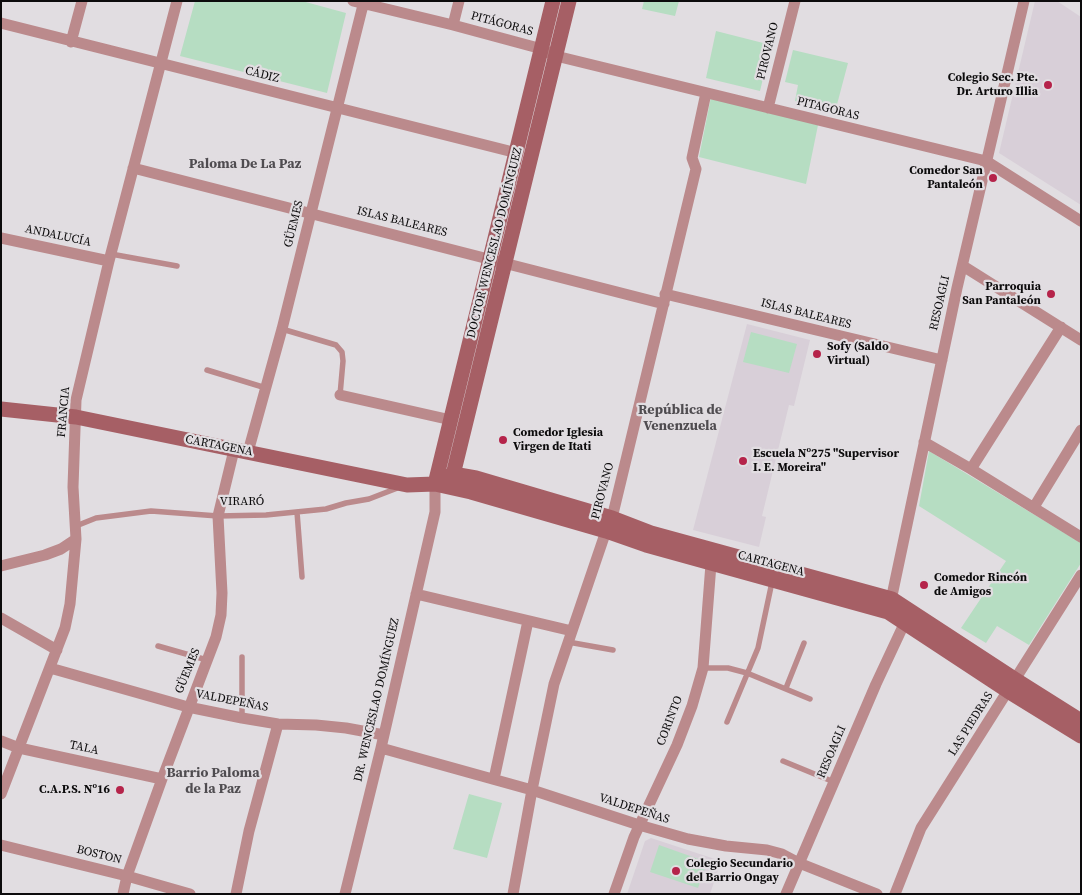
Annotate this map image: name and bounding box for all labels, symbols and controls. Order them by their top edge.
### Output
street label: PITÁGORAS [469,9,535,39]
street label: PIROVANO [754,21,782,81]
street label: CÁDIZ [243,64,281,86]
place label: Colegio Sec. Pte. Dr. Arturo Illia [948,71,1038,99]
marker: Colegio Sec. Pte. Dr. Arturo Illia [1042,79,1054,91]
street label: PITAGORAS [795,94,861,124]
street label: DOCTOR WENCESLAO DOMÍNGUEZ [464,146,526,340]
district label: Paloma De La Paz [189,156,301,172]
place label: Comedor San Pantaleón [909,164,983,192]
marker: Comedor San Pantaleón [987,172,999,184]
street label: GÜEMES [281,199,307,249]
street label: ISLAS BALEARES [355,204,449,240]
street label: ANDALUCÍA [24,222,92,250]
street label: RESOAGLI [927,274,953,332]
place label: Parroquia San Pantaleón [962,280,1041,308]
marker: Parroquia San Pantaleón [1045,288,1057,300]
street label: ISLAS BALEARES [759,296,853,332]
place label: Sofy (Saldo Virtual) [827,340,889,368]
marker: Sofy (Saldo Virtual) [811,348,823,360]
street label: FRANCIA [55,386,73,438]
district label: República de Venenzuela [638,402,722,434]
place label: Comedor Iglesia Virgen de Itati [513,426,603,454]
street label: CARTAGENA [184,432,254,460]
marker: Comedor Iglesia Virgen de Itati [497,434,509,446]
place label: Escuela Nº275 "Supervisor I. E. Moreira" [753,447,899,475]
marker: Escuela Nº275 "Supervisor I. E. Moreira" [737,455,749,467]
street label: PIROVANO [588,461,618,521]
street label: VIRARÓ [220,495,264,509]
street label: CARTAGENA [736,548,806,580]
place label: Comedor Rincón de Amigos [934,571,1027,599]
marker: Comedor Rincón de Amigos [918,579,930,591]
street label: DR. WENCESLAO DOMÍNGUEZ [351,617,403,783]
street label: GÜEMES [172,646,204,696]
street label: VALDEPEÑAS [195,687,269,715]
street label: LAS PIEDRAS [946,689,996,759]
street label: CORINTO [654,694,686,748]
street label: RESOAGLI [814,723,850,781]
street label: TALA [68,738,100,758]
district label: Barrio Paloma de la Paz [166,765,260,798]
place label: C.A.P.S. Nº16 [39,783,110,797]
marker: C.A.P.S. Nº16 [114,784,126,796]
street label: VALDEPEÑAS [597,791,671,827]
street label: BOSTON [75,842,123,868]
place label: Colegio Secundario del Barrio Ongay [686,857,793,885]
marker: Colegio Secundario del Barrio Ongay [670,865,682,877]

